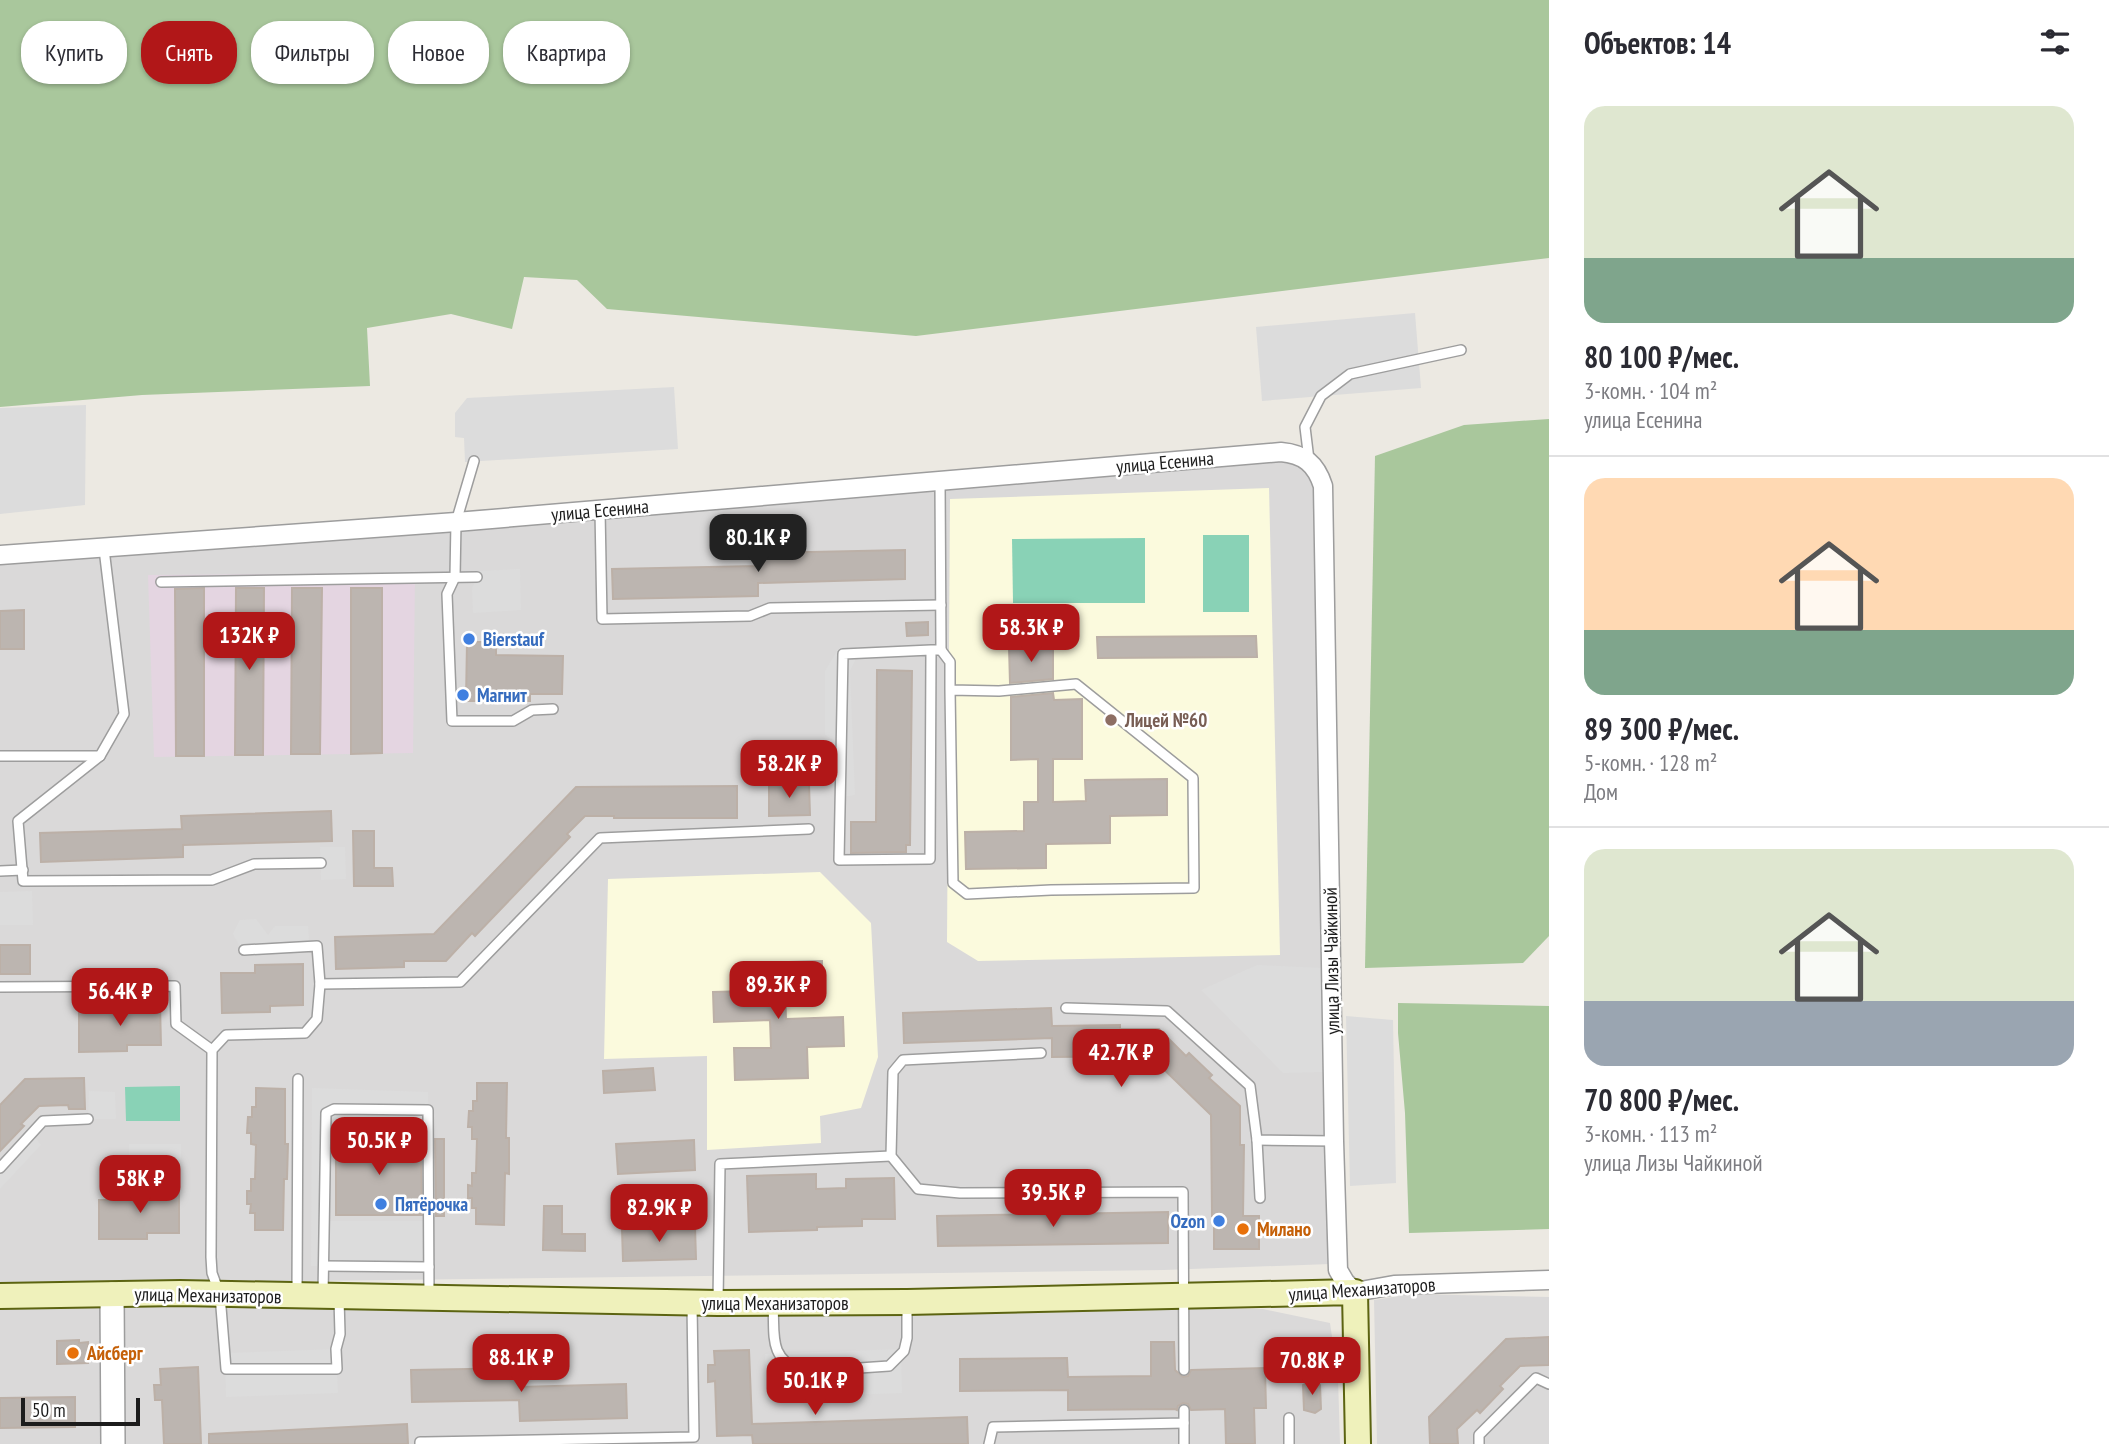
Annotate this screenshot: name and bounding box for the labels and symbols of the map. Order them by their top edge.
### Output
street label: улица Есенина [1115,446,1215,478]
street label: улица Есенина [550,494,650,526]
pin: 80.1K ₽ [693,514,823,574]
pin: 58.3K ₽ [966,604,1096,664]
pin: 132K ₽ [192,612,306,672]
place label: Bierstauf [483,627,545,651]
marker: Bierstauf [461,631,477,647]
place label: Магнит [477,683,527,707]
marker: Магнит [455,687,471,703]
place label: Лицей №60 [1124,708,1207,732]
marker: Лицей №60 [1103,712,1119,728]
pin: 58.2K ₽ [724,740,854,800]
street label: улица Лизы Чайкиной [1318,887,1344,1035]
pin: 89.3K ₽ [713,962,843,1021]
pin: 56.4K ₽ [55,968,185,1028]
pin: 42.7K ₽ [1056,1030,1186,1089]
pin: 50.5K ₽ [314,1118,444,1177]
pin: 58K ₽ [91,1156,189,1215]
pin: 39.5K ₽ [988,1170,1118,1229]
pin: 82.9K ₽ [594,1184,724,1244]
place label: Пятёрочка [395,1192,468,1216]
marker: Пятёрочка [373,1196,389,1212]
place label: Ozon [1171,1209,1205,1233]
marker: Ozon [1211,1213,1227,1229]
place label: Милано [1257,1217,1311,1241]
marker: Милано [1235,1221,1251,1237]
street label: улица Механизаторов [1288,1272,1436,1306]
street label: улица Механизаторов [134,1282,282,1308]
street label: улица Механизаторов [701,1291,849,1315]
pin: 88.1K ₽ [456,1334,586,1394]
pin: 70.8K ₽ [1247,1338,1377,1397]
place label: Айсберг [86,1341,143,1365]
marker: Айсберг [65,1345,81,1361]
pin: 50.1K ₽ [750,1358,880,1417]
scale bar [21,1395,140,1427]

